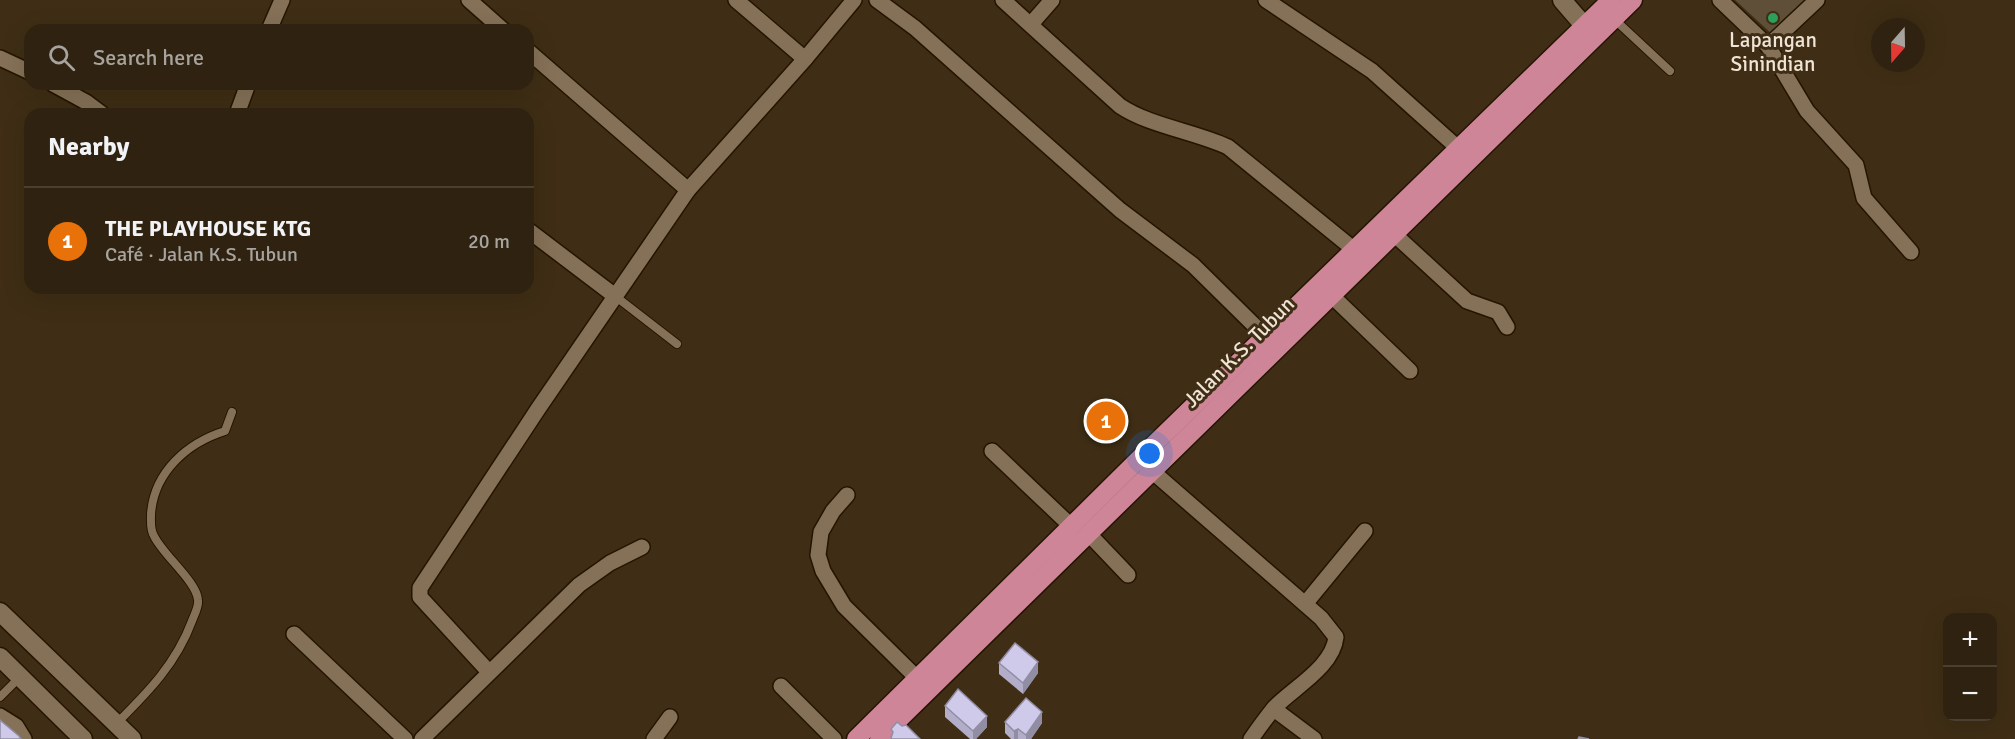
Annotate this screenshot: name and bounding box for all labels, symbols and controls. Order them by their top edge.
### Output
marker: Lapangan Sinindian [1766,11,1780,25]
north arrow [1871,18,1925,72]
search box [24,24,534,90]
place label: Lapangan Sinindian [1729,27,1817,77]
icon: search [45,41,78,74]
text: Search here [93,44,204,71]
text: Nearby [48,131,129,163]
text: THE PLAYHOUSE KTG [105,215,311,242]
text: 1 [62,229,73,254]
text: 20 m [468,229,510,254]
text: Café · Jalan K.S. Tubun [105,242,298,267]
street label: Jalan K.S. Tubun [1178,291,1300,413]
pin: 1 [1086,398,1126,444]
your location [1135,439,1164,468]
map controls [1943,613,1997,721]
button: + [1943,613,1997,667]
button: − [1943,667,1997,721]

